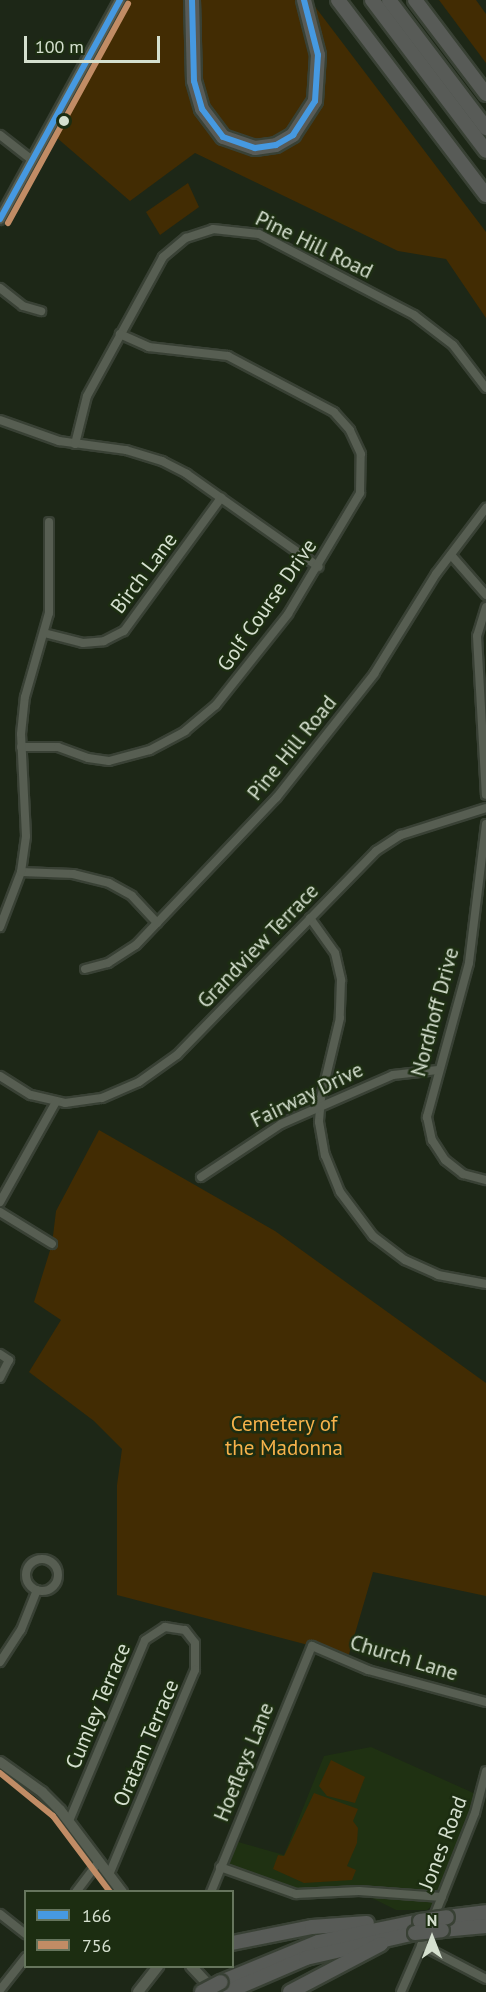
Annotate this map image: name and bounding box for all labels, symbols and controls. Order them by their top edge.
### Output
scale bar [27,24,164,62]
text: 100 m [35,35,84,58]
unlabelled marker [58,115,70,127]
street label: Pine Hill Road [251,206,377,284]
street label: Birch Lane [105,528,183,618]
street label: Golf Course Drive [212,534,322,676]
street label: Pine Hill Road [242,691,342,805]
street label: Grandview Terrace [192,878,324,1014]
street label: Nordhoff Drive [406,945,464,1079]
street label: Fairway Drive [246,1057,368,1133]
park label: Cemetery of the Madonna [225,1411,343,1461]
street label: Church Lane [347,1630,461,1686]
street label: Cumley Terrace [60,1639,136,1773]
street label: Oratam Terrace [108,1675,184,1811]
street label: Hoefleys Lane [209,1699,279,1825]
street label: Jones Road [414,1793,472,1893]
legend [24,1890,234,1968]
text: 166 [82,1904,111,1927]
north arrow [402,1908,462,1968]
text: N [427,1910,437,1930]
text: 756 [82,1934,111,1957]

